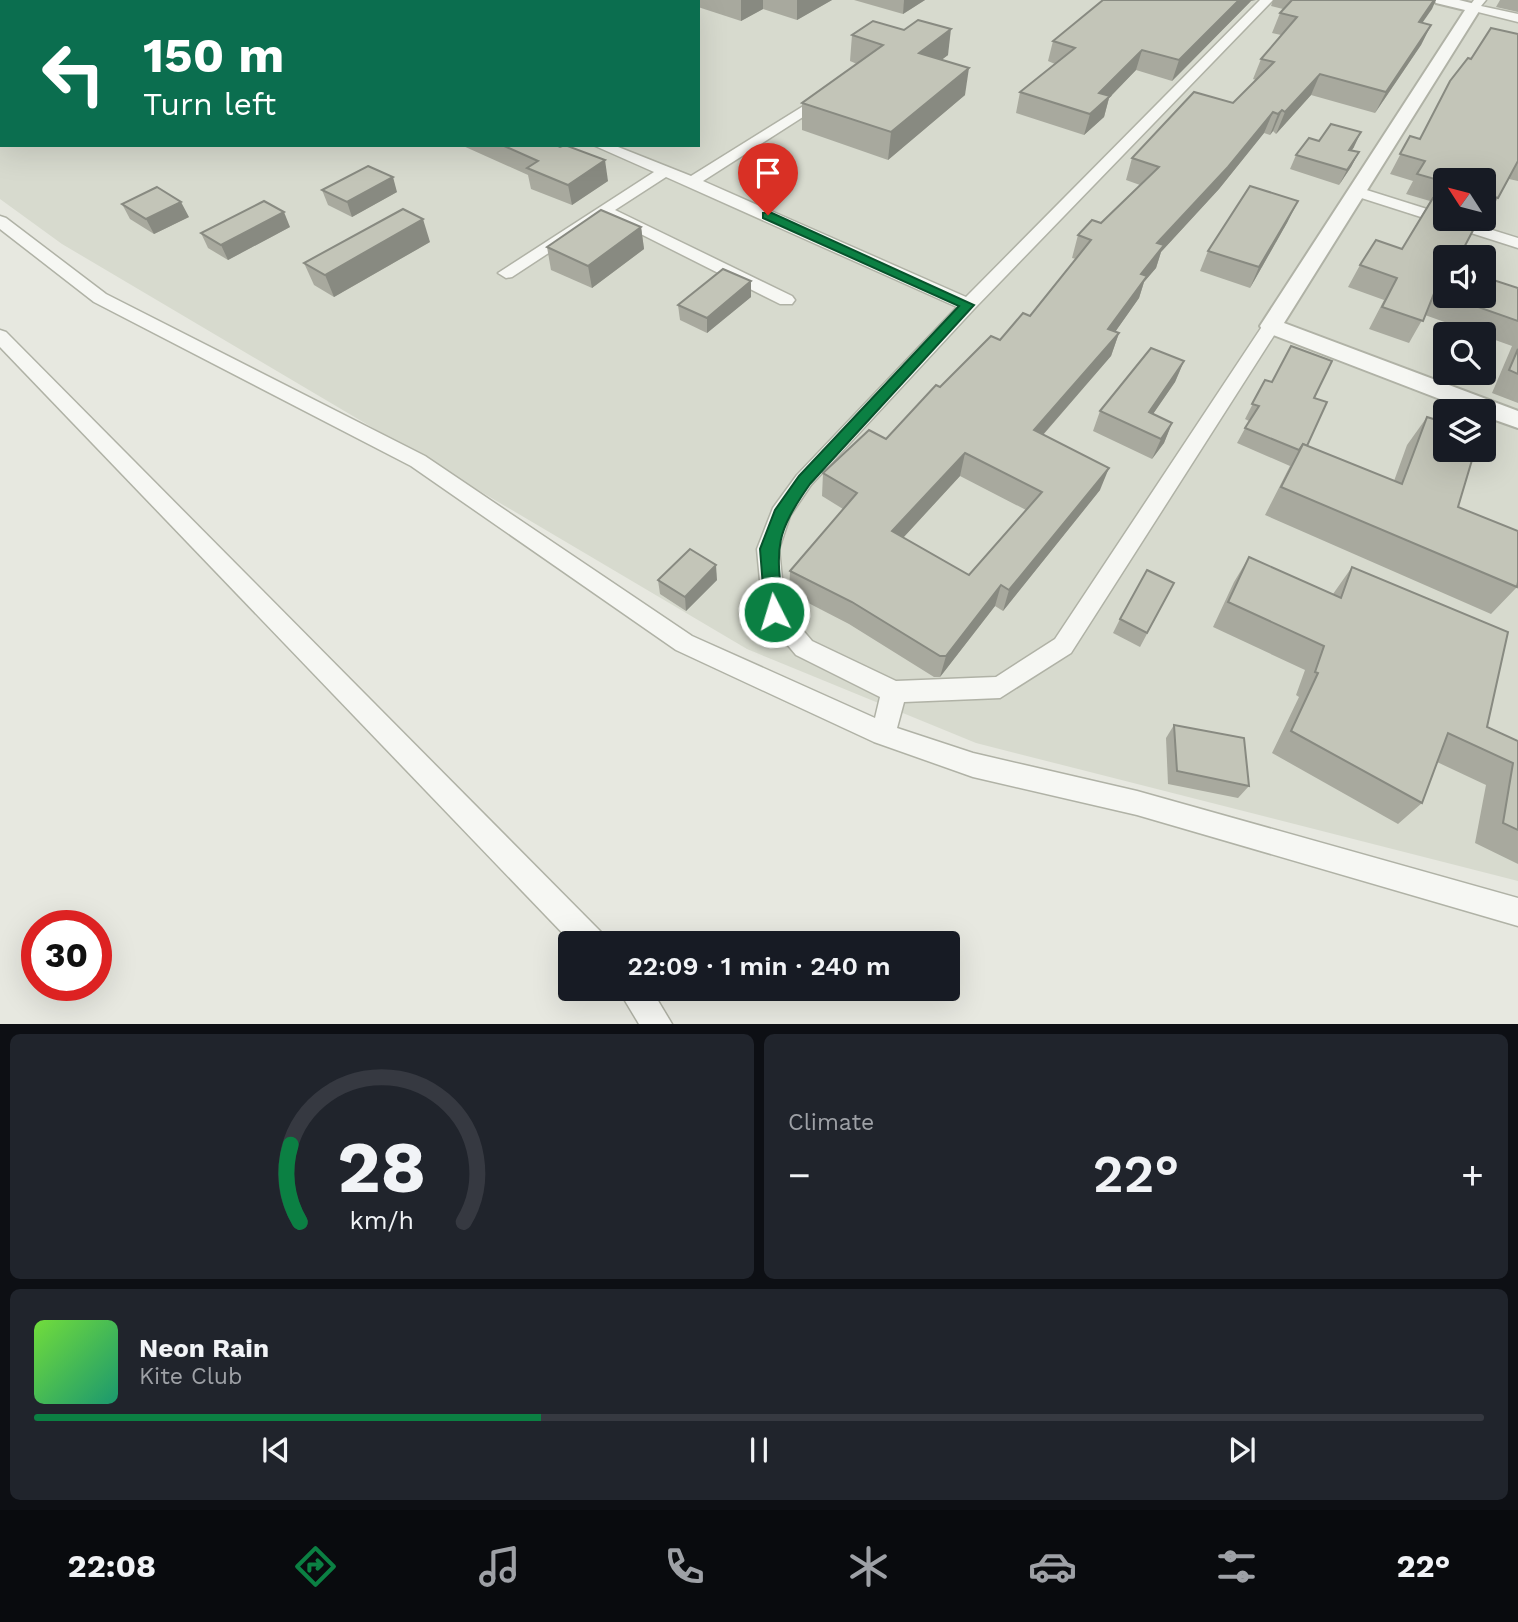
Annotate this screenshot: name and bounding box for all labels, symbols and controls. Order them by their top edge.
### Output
text: 150 m [143,26,284,84]
icon: left [28,28,119,119]
text: Turn left [143,85,276,123]
pin [738,143,798,215]
icon: arrive [749,154,787,192]
north arrow [1433,168,1496,231]
map controls [1433,168,1496,462]
button: sound [1433,245,1496,308]
button: search [1433,322,1496,385]
button: layers [1433,399,1496,462]
position arrow [737,575,811,649]
speed limit sign: 30 [21,910,112,1001]
text: 22:09 · 1 min · 240 m [627,951,891,981]
text: Climate [788,1109,874,1136]
text: 28 [337,1125,427,1211]
text: 22° [1093,1144,1179,1205]
text: − [788,1153,811,1197]
text: + [1461,1153,1484,1197]
text: km/h [350,1206,414,1235]
text: Neon Rain [139,1333,269,1363]
text: Kite Club [139,1363,242,1390]
icon: previous [257,1431,295,1469]
icon: pause [740,1431,778,1469]
icon: next [1223,1431,1261,1469]
icon: directions [291,1542,340,1591]
icon: music [475,1542,524,1591]
icon: phone [660,1542,709,1591]
icon: climate [844,1542,893,1591]
icon: car [1028,1542,1077,1591]
icon: filters [1212,1542,1261,1591]
text: 22:08 [68,1547,156,1585]
text: 22° [1396,1547,1450,1585]

